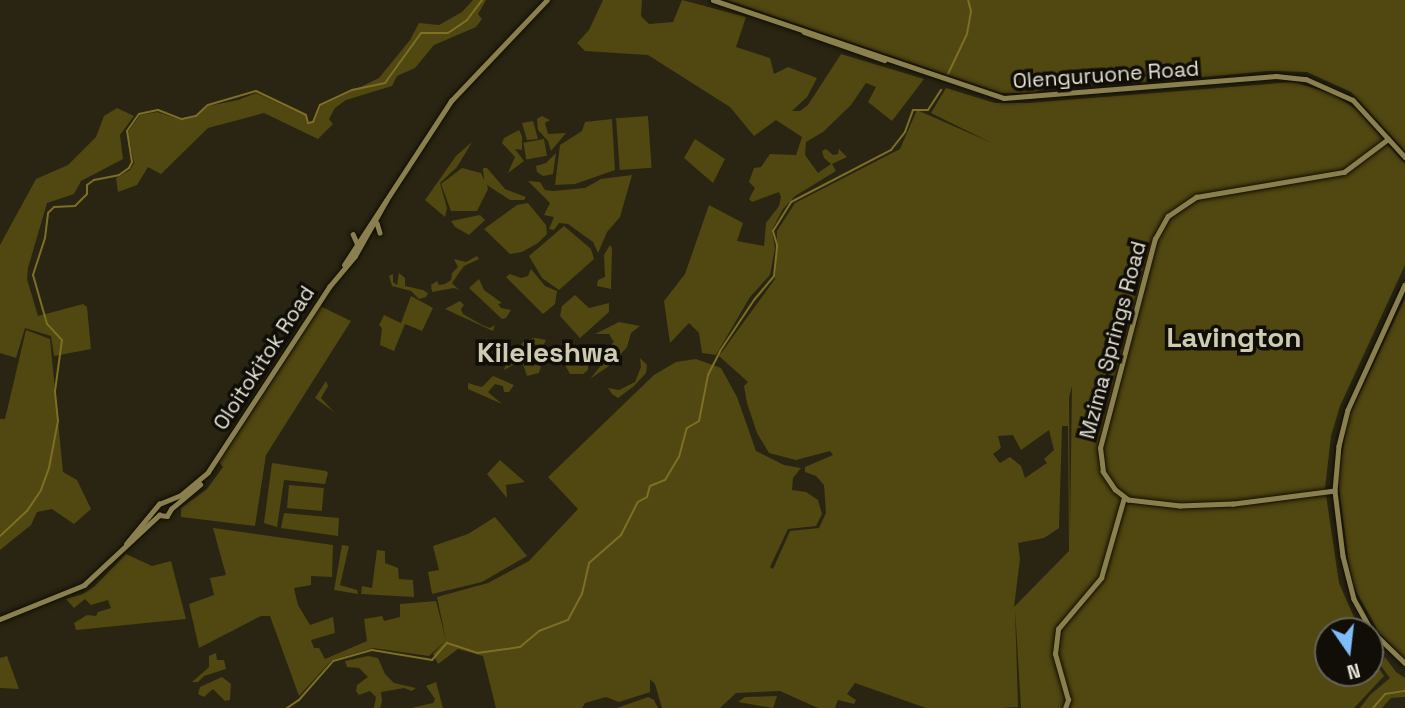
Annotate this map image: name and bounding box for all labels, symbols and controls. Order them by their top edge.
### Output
street label: Olenguruone Road [1012,56,1200,94]
street label: Mzima Springs Road [1074,238,1152,442]
street label: Oloitokitok Road [208,281,320,435]
district label: Lavington [1166,320,1302,354]
district label: Kileleshwa [477,335,619,369]
north arrow [1314,617,1384,687]
text: N [1345,657,1363,685]

